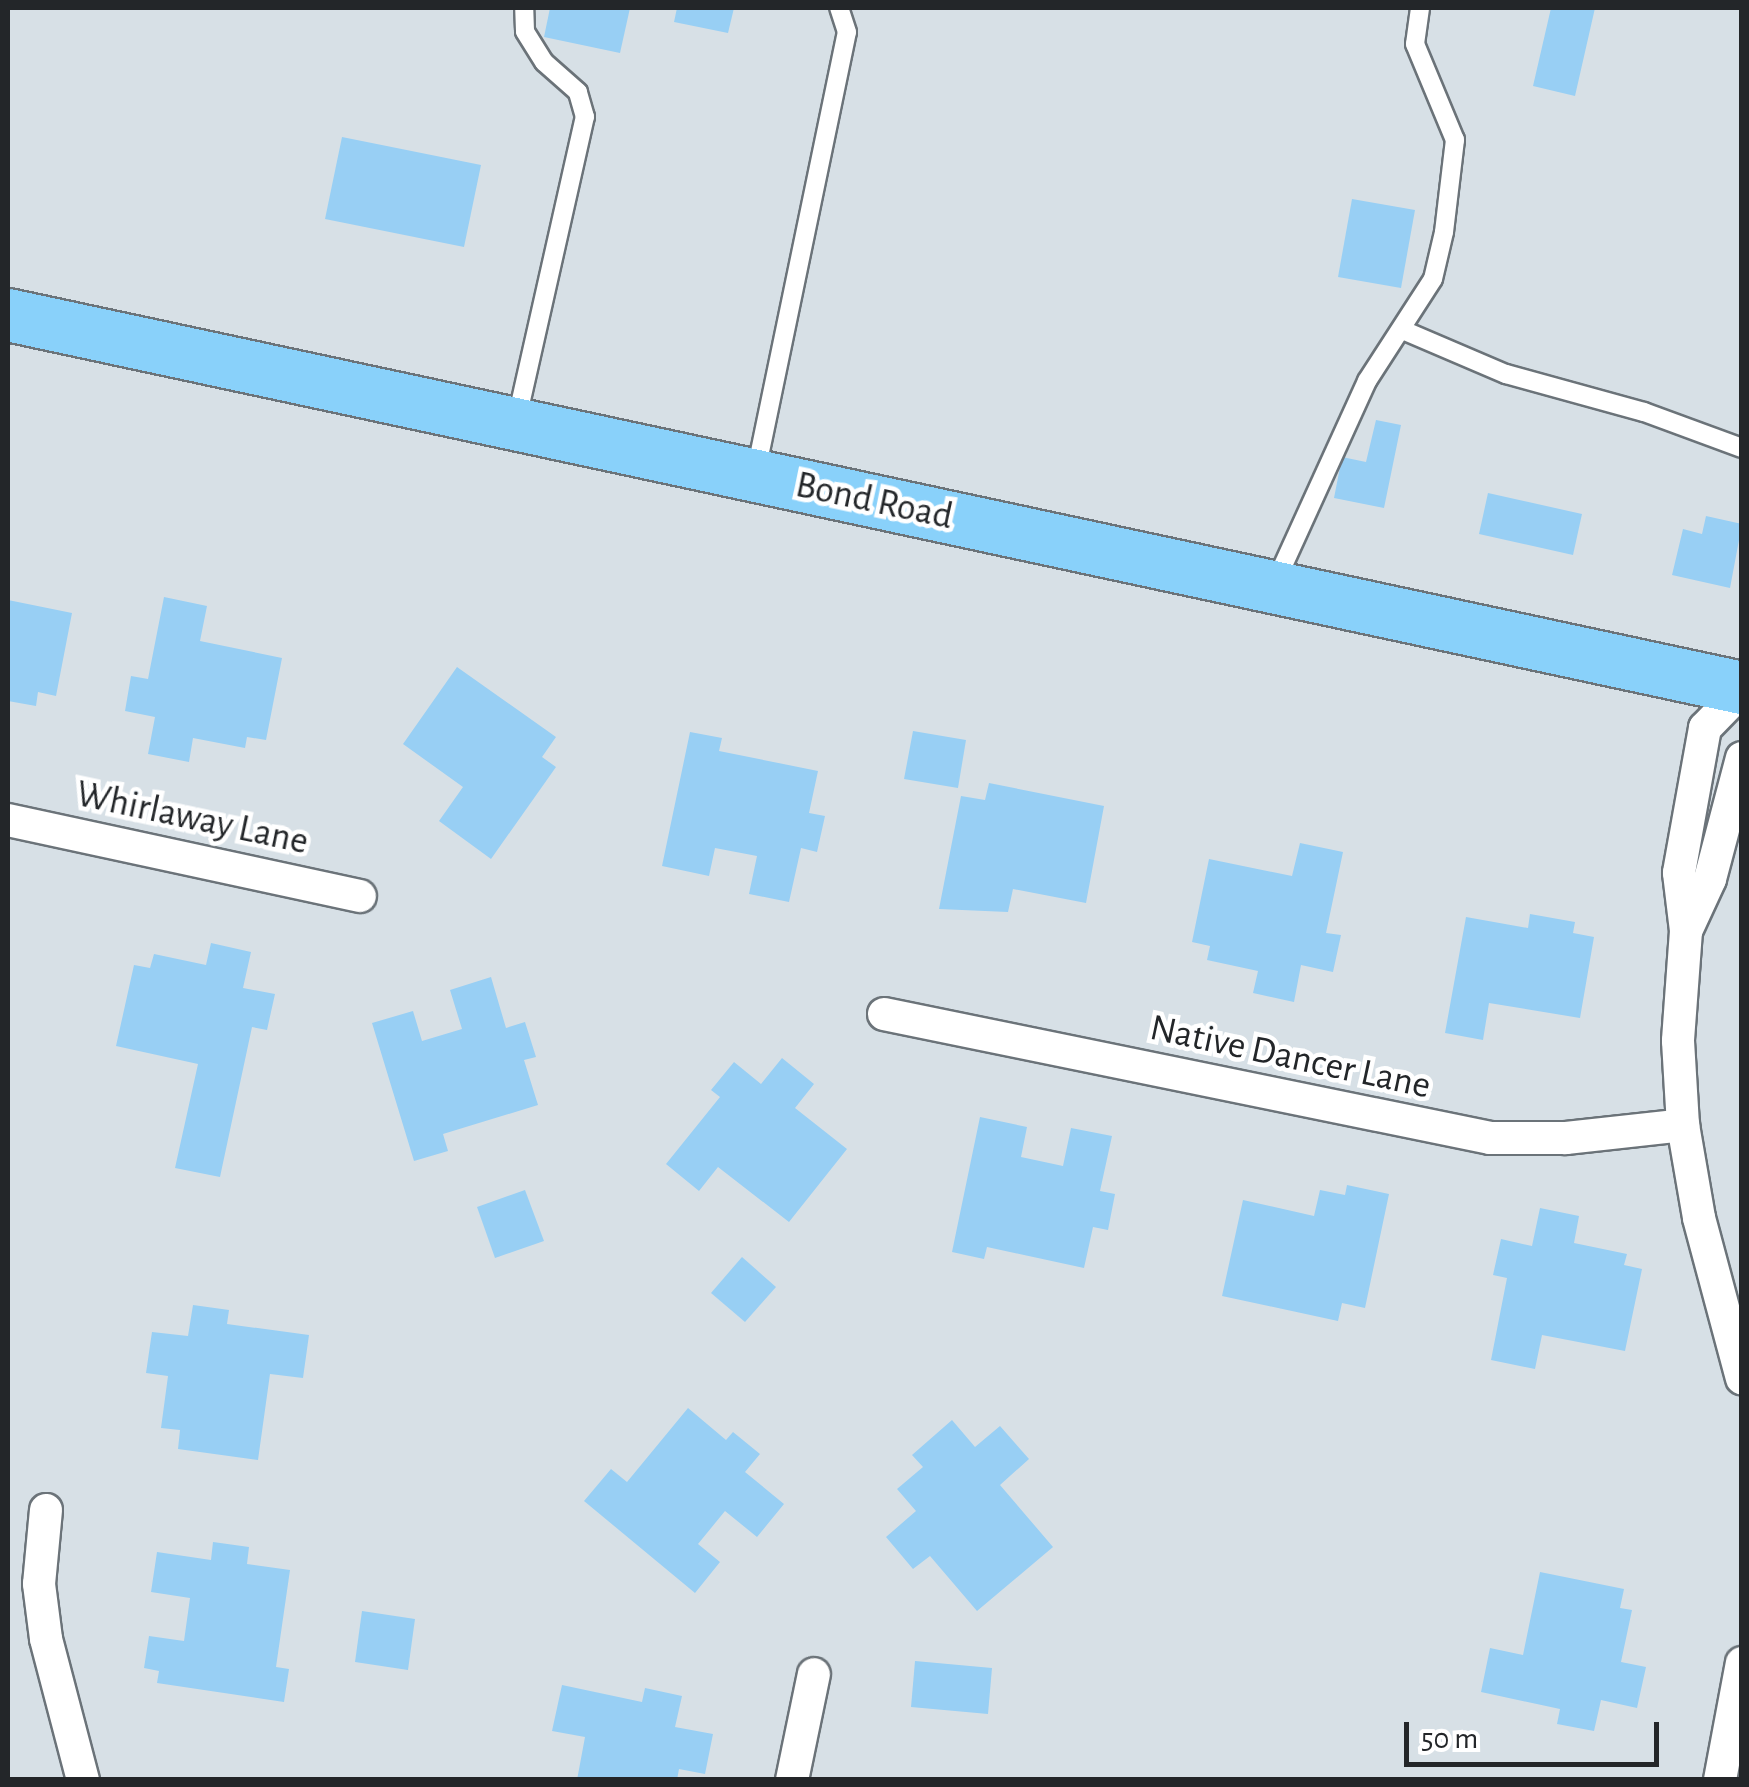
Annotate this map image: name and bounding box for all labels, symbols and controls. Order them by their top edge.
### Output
street label: Bond Road [791,463,957,541]
street label: Whirlaway Lane [72,772,312,866]
street label: Native Dancer Lane [1146,1006,1434,1110]
scale bar [1409,1702,1664,1764]
text: 50 m [1421,1724,1478,1754]

